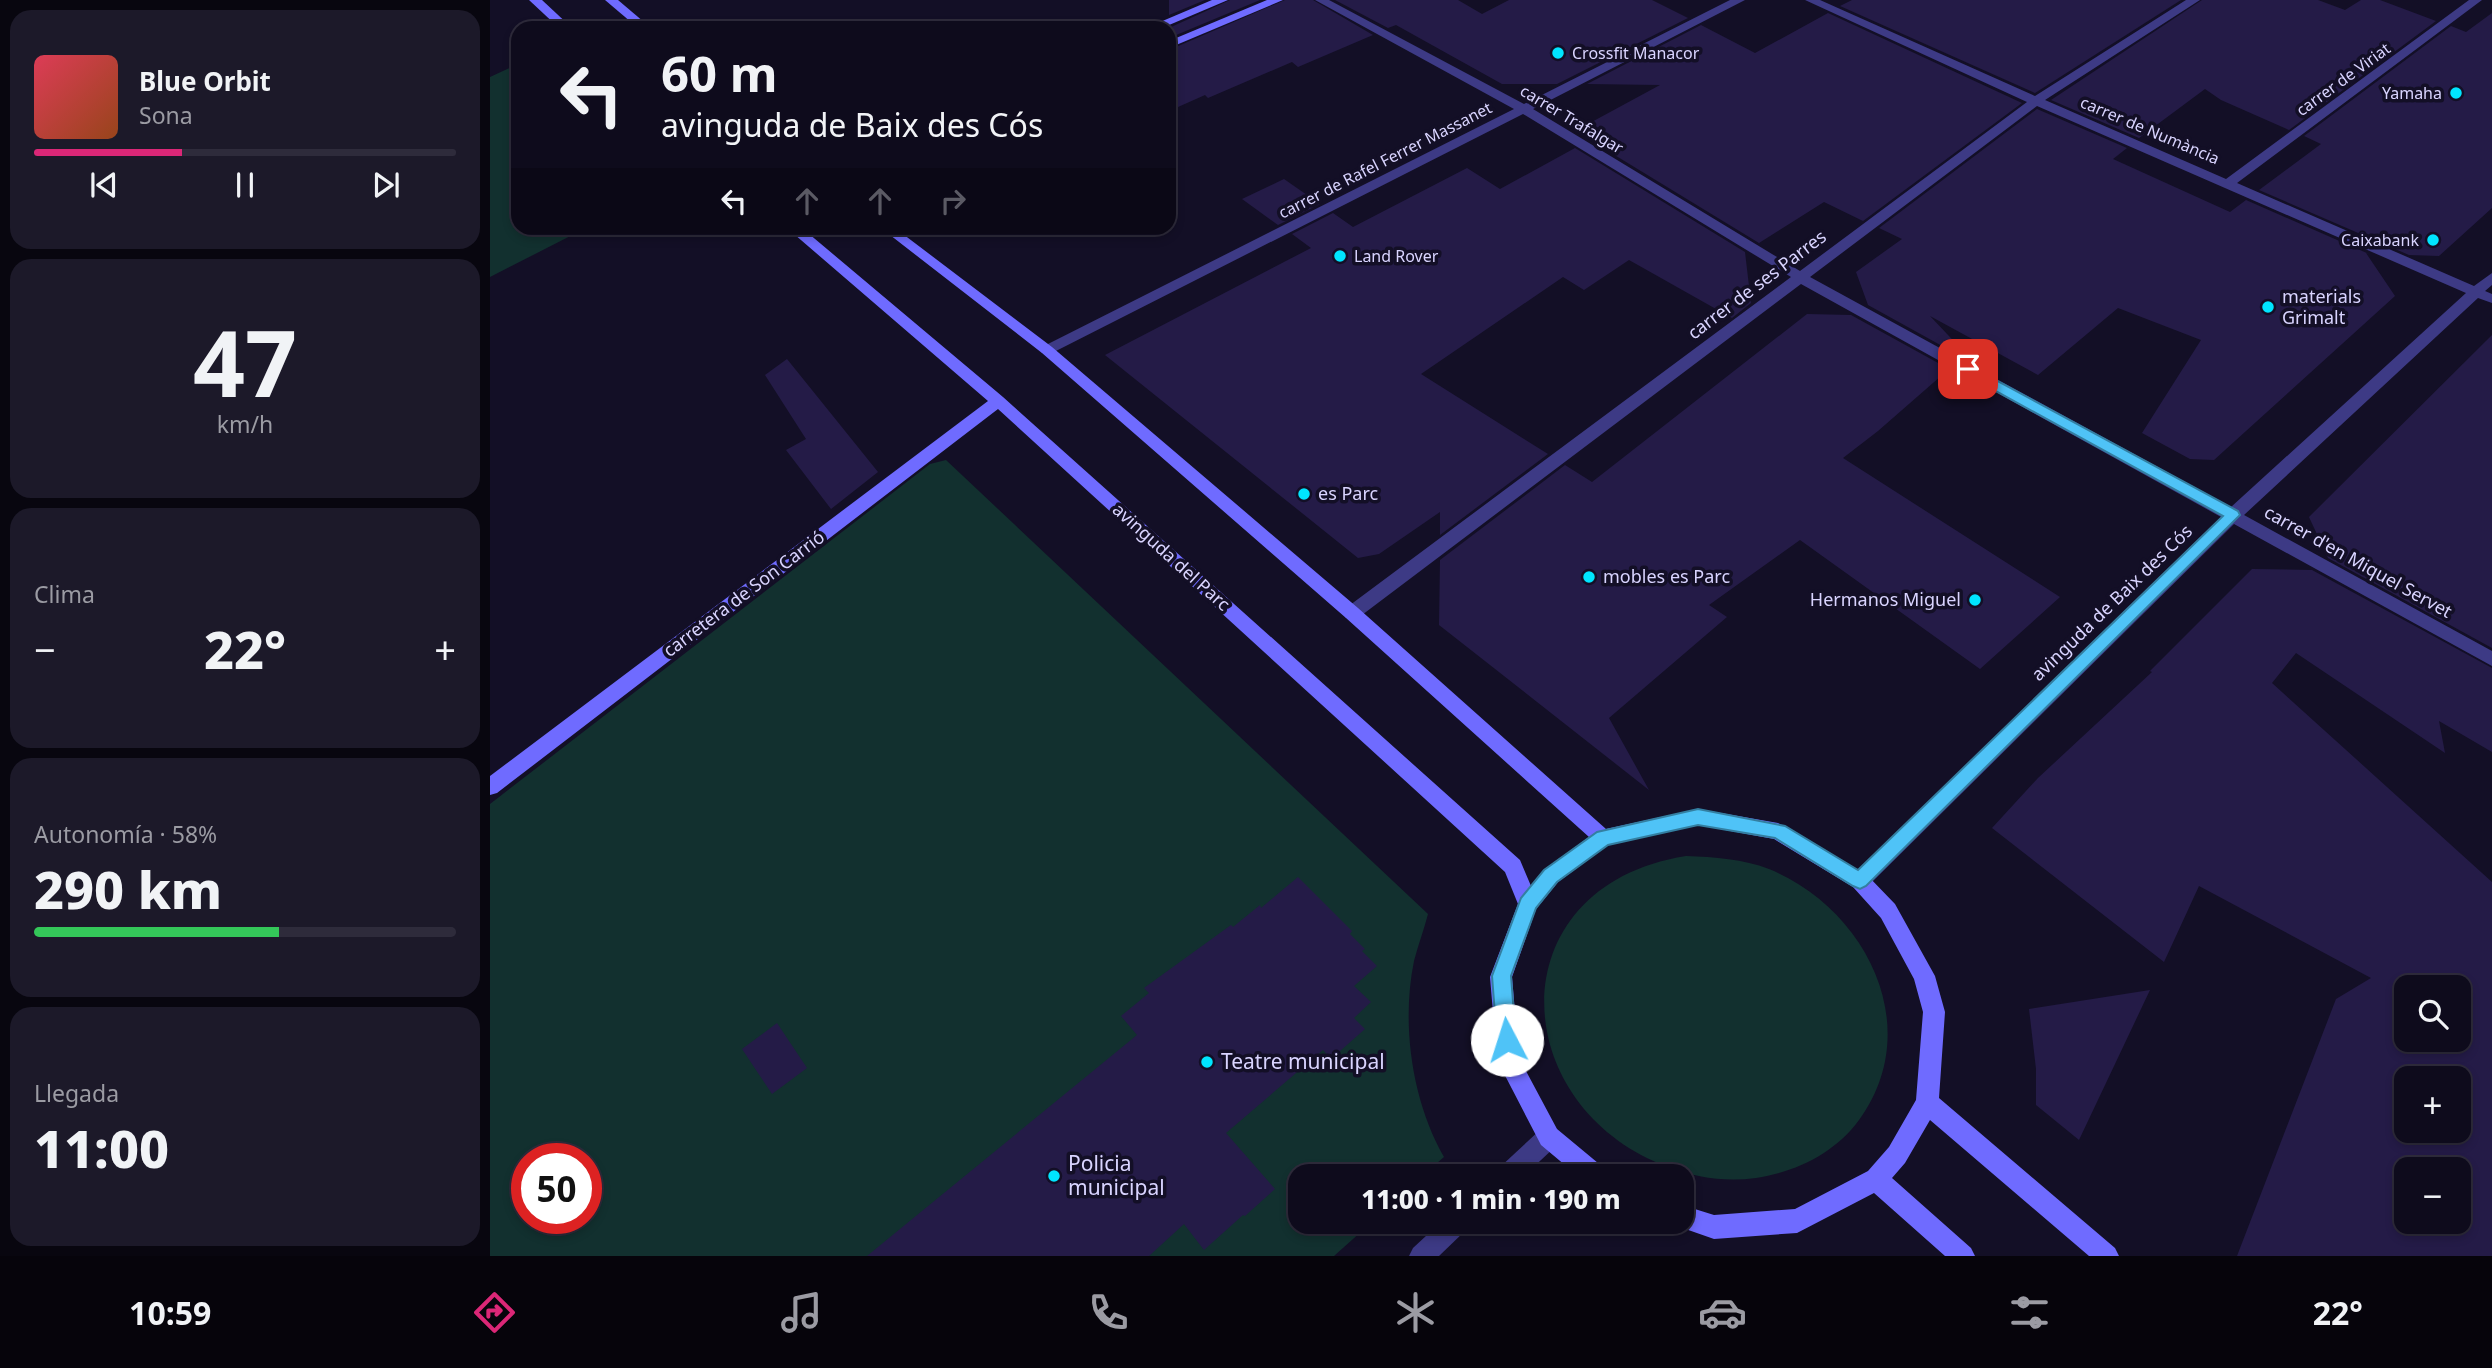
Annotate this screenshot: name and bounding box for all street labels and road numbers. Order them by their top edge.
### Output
street label: carrer de Viriat [2291,37,2395,121]
street label: carrer Trafalgar [1516,80,1628,159]
street label: carrer de Numància [2077,91,2223,169]
street label: carrer de Rafel Ferrer Massanet [1275,96,1496,224]
street label: carrer de ses Parres [1682,224,1831,344]
street label: avinguda del Parc [1108,497,1236,616]
street label: carrer d'en Miquel Servet [2260,499,2457,623]
street label: avinguda de Baix des Cós [2026,519,2197,686]
street label: carretera de Son Carrió [658,525,829,662]

